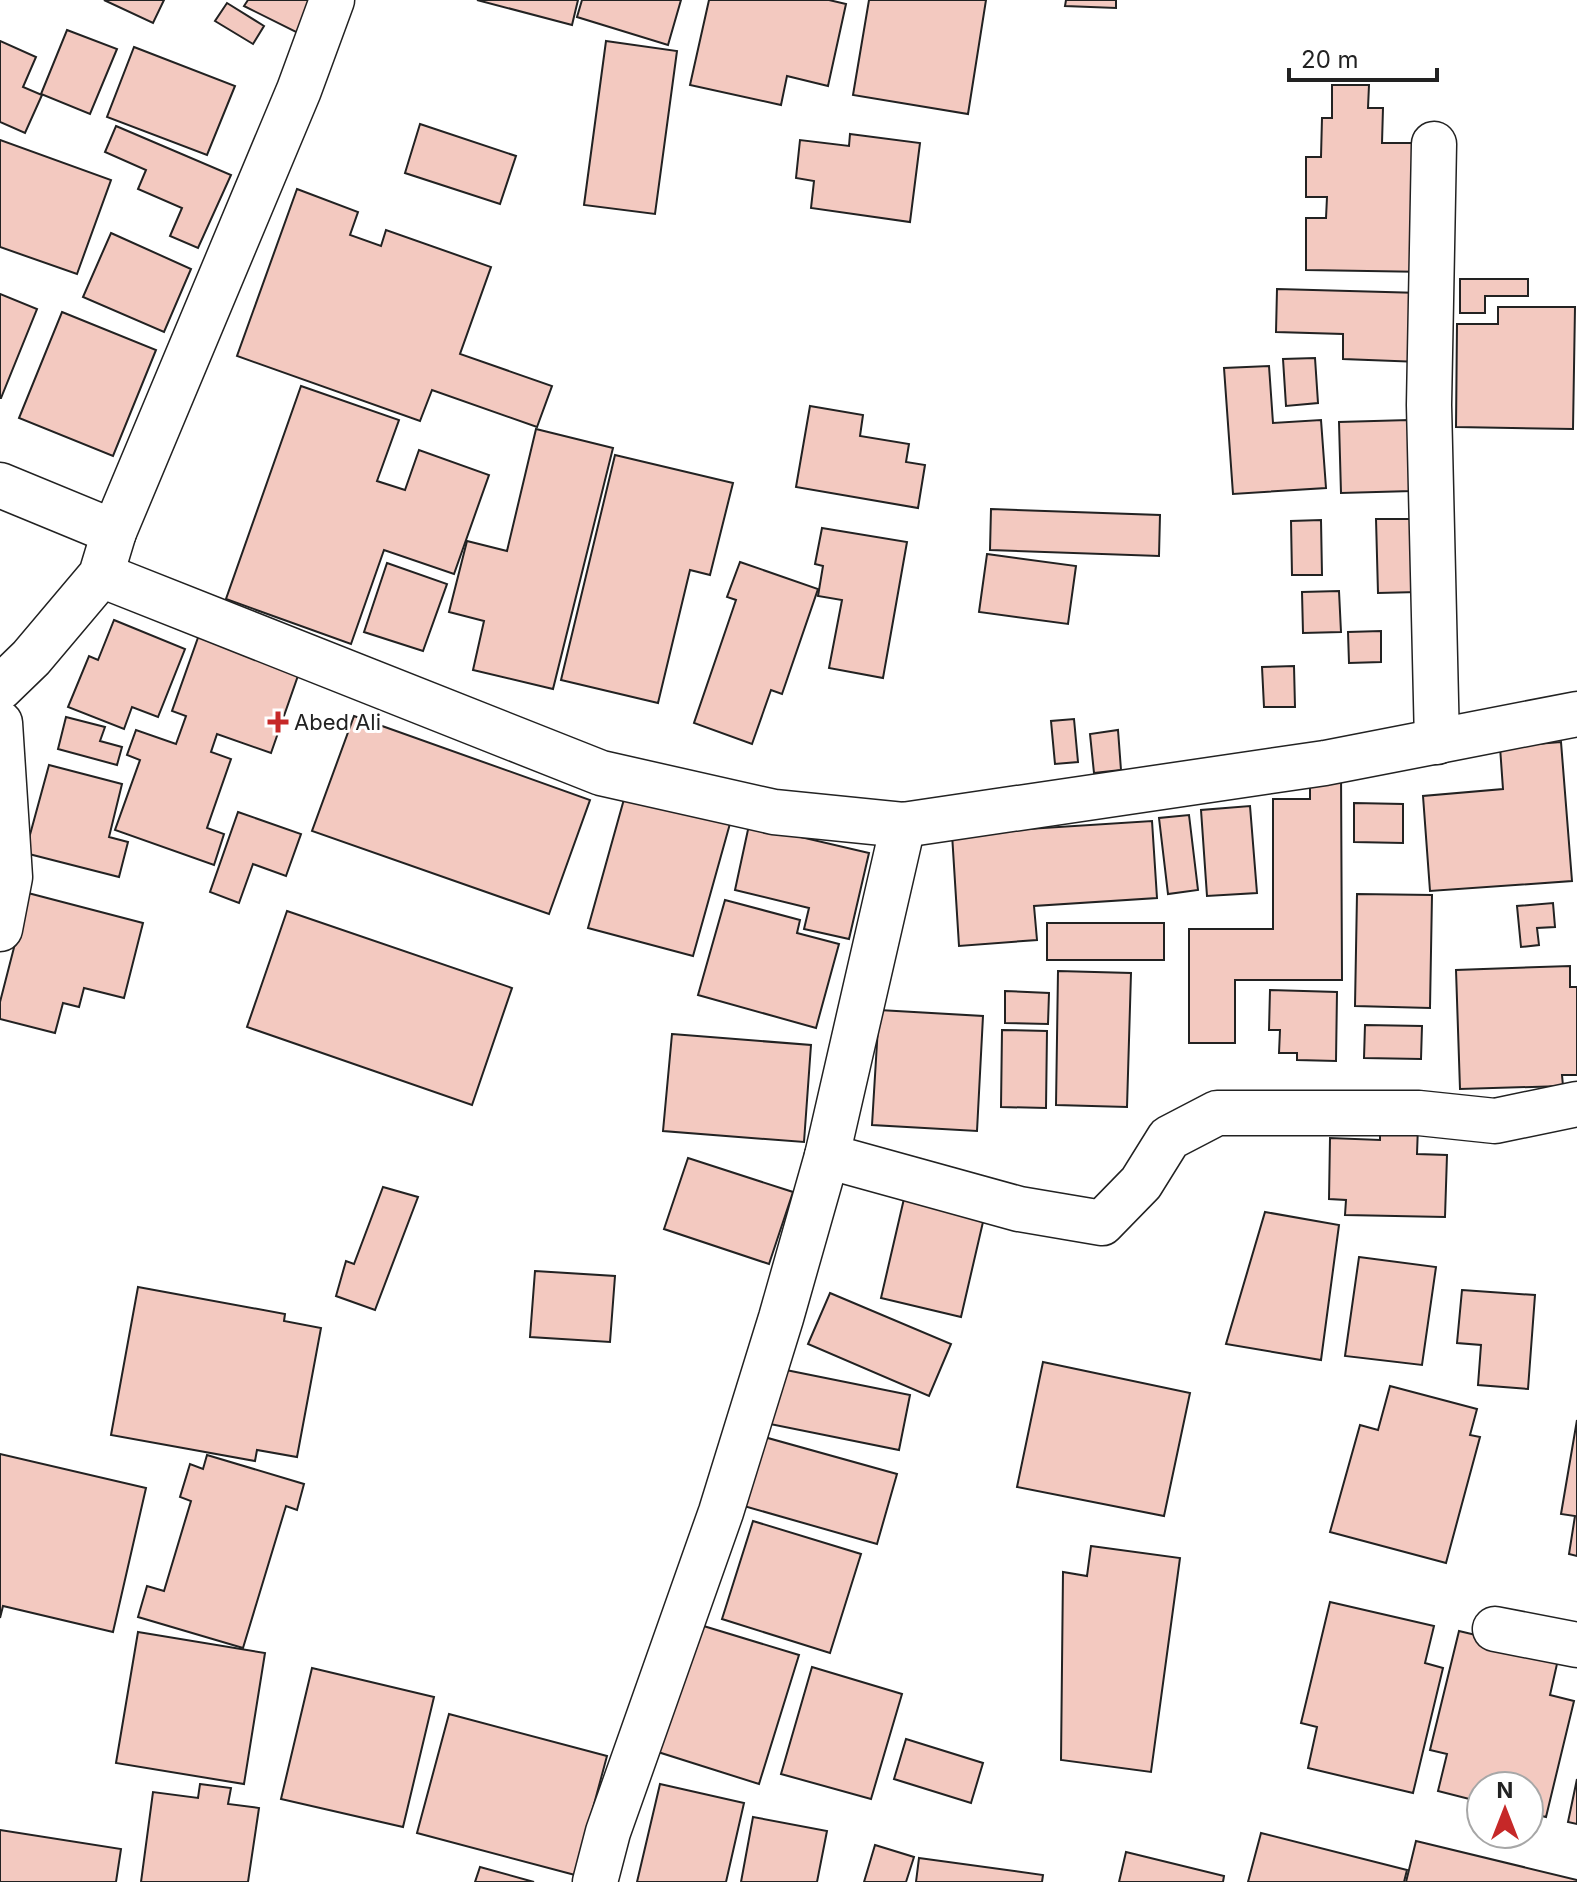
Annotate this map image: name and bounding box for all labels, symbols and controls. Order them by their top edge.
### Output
scale bar [1289,32,1437,82]
text: 20 m [1301,45,1359,74]
place label: Abed Ali [294,709,381,735]
marker: Abed Ali [269,713,287,731]
north arrow [1465,1770,1545,1850]
text: N [1497,1777,1513,1803]

